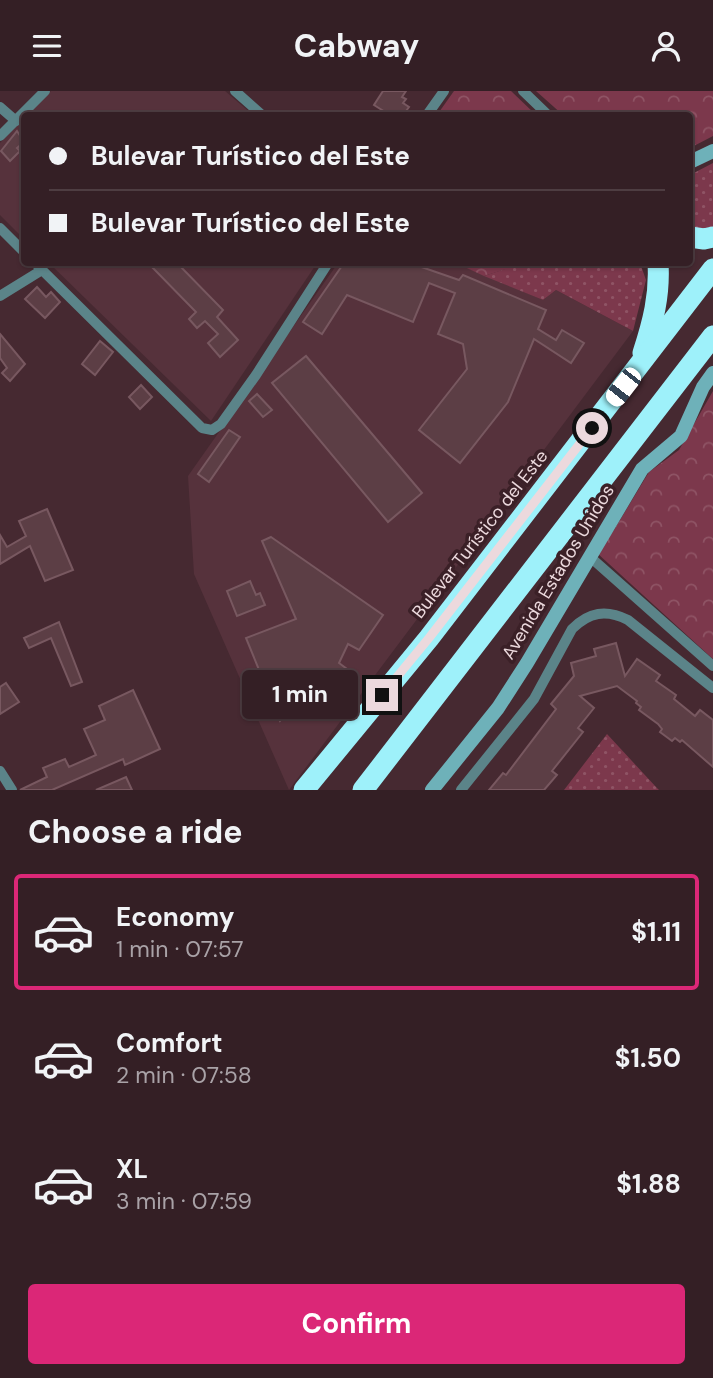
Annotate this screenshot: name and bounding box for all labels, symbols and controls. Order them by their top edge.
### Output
text: Cabway [294,25,419,67]
icon: menu [28,27,66,65]
icon: person [647,27,685,65]
text: Bulevar Turístico del Este [91,139,410,173]
text: Bulevar Turístico del Este [91,206,410,240]
car [602,364,645,410]
route start [576,412,608,444]
street label: Bulevar Turístico del Este [407,445,553,623]
street label: Avenida Estados Unidos [496,480,620,664]
callout: 1 min [242,671,358,719]
text: 1 min [272,679,328,709]
route end [366,679,398,711]
text: Choose a ride [28,811,243,853]
text: Economy [116,900,234,934]
icon: car [32,901,95,964]
text: $1.11 [631,915,681,949]
text: 1 min · 07:57 [116,934,244,964]
text: Comfort [116,1026,222,1060]
icon: car [32,1027,95,1090]
text: $1.50 [615,1041,681,1075]
text: 2 min · 07:58 [116,1060,252,1090]
text: XL [116,1152,148,1186]
icon: car [32,1153,95,1216]
text: $1.88 [616,1167,681,1201]
text: 3 min · 07:59 [116,1186,252,1216]
button: Confirm [28,1284,685,1364]

